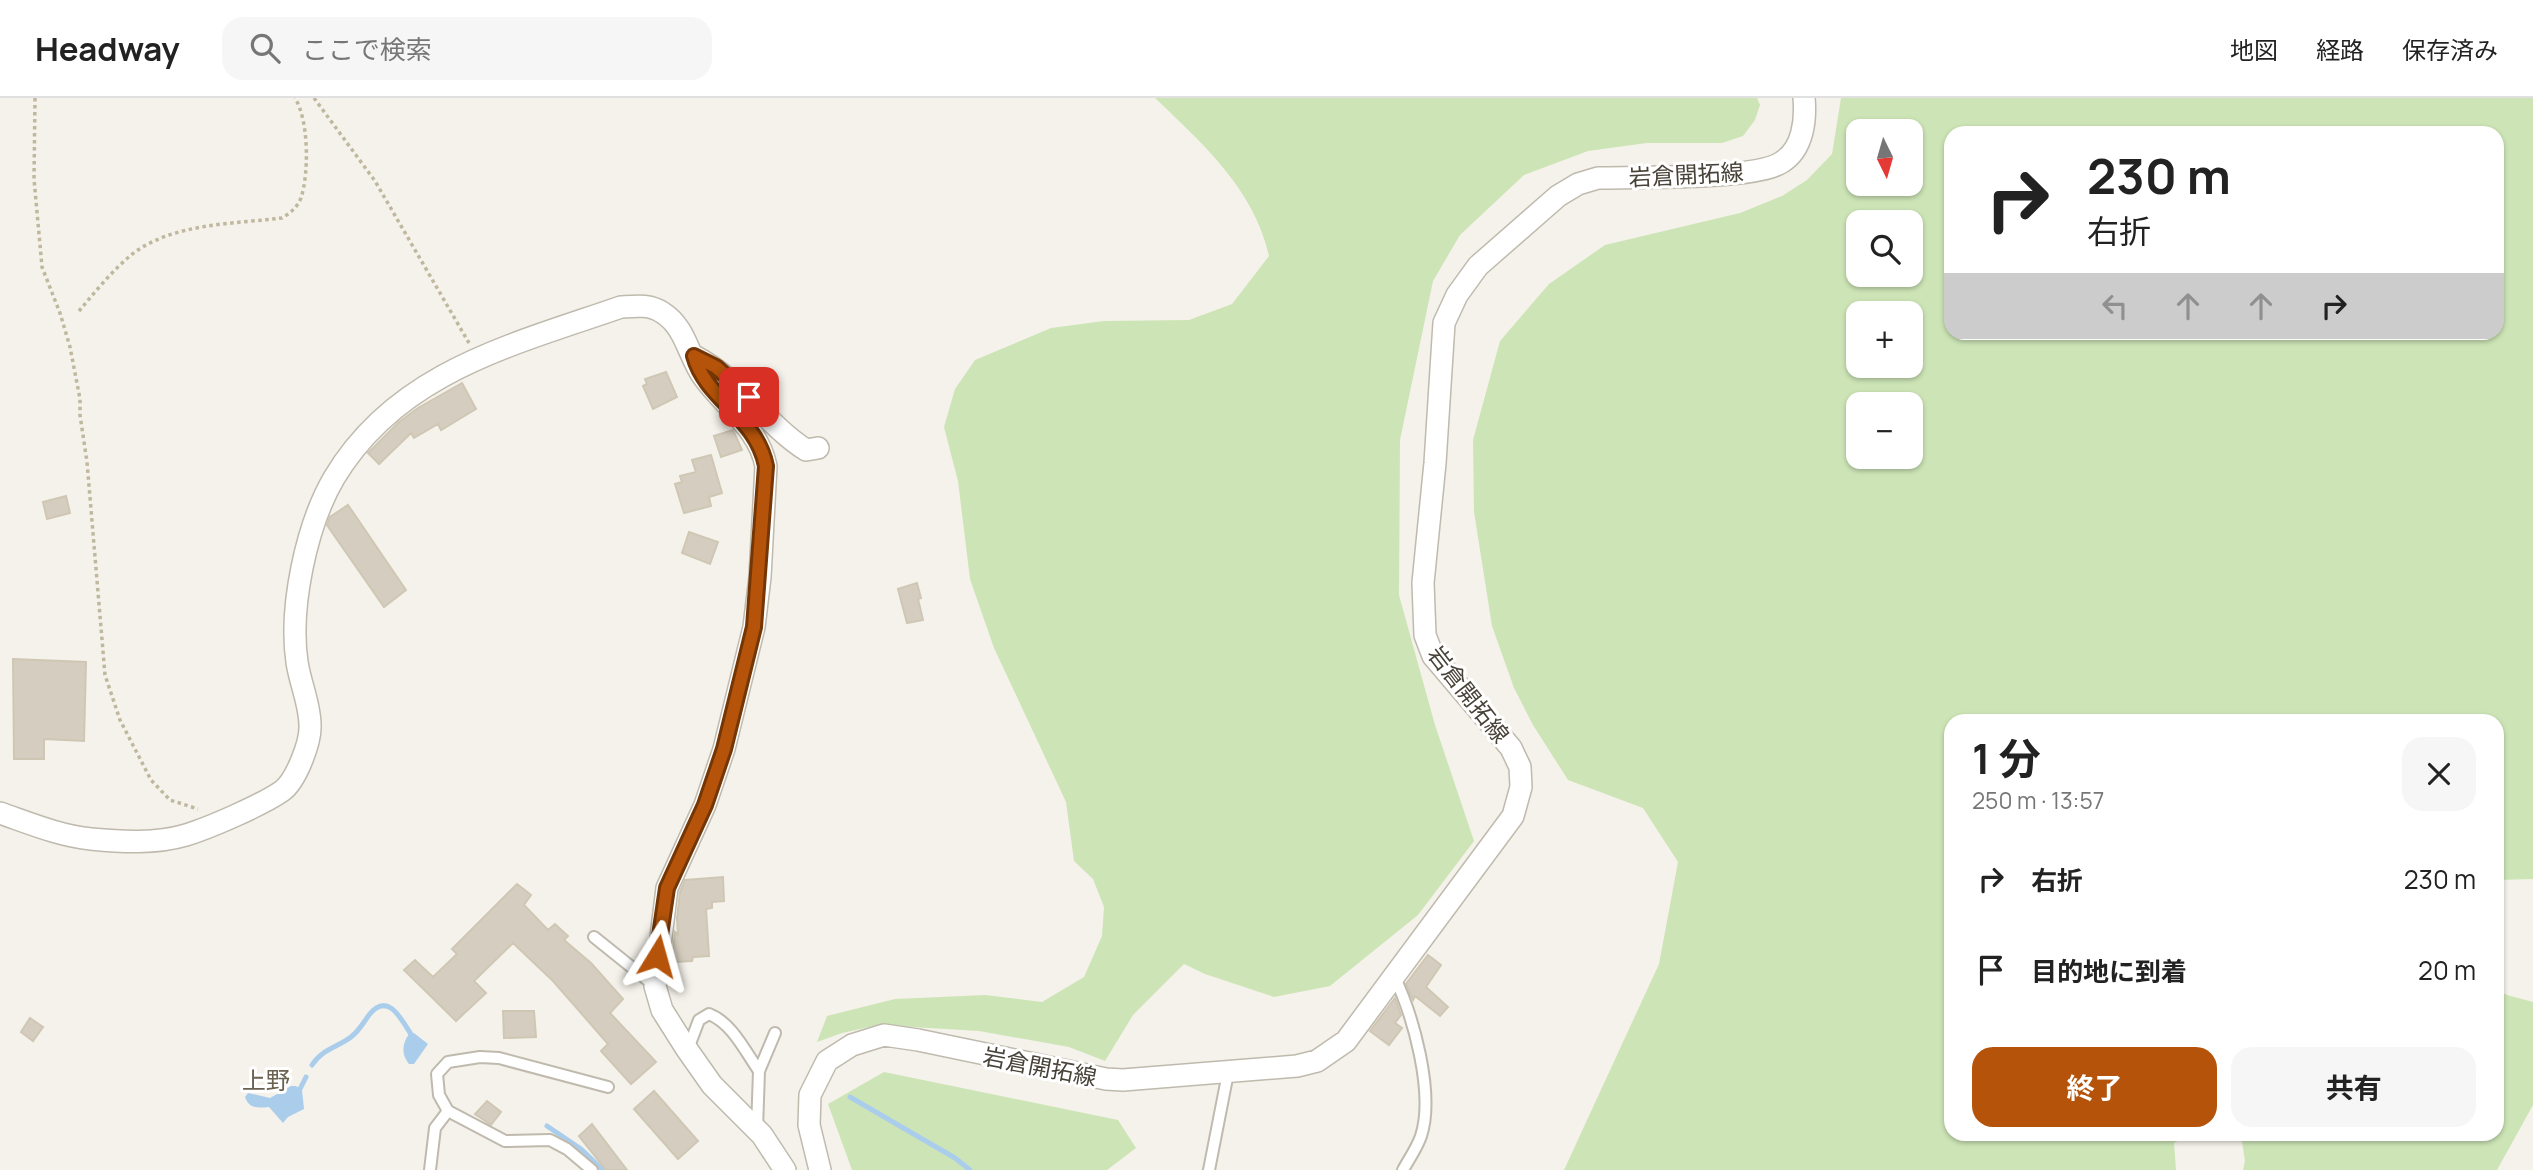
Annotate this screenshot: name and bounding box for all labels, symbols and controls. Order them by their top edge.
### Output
search box [222,17,712,80]
text: Headway [35,26,180,71]
icon: search [246,29,284,67]
text: ここで検索 [302,31,432,67]
text: 地図 [2230,33,2278,66]
text: 経路 [2316,33,2364,66]
text: 保存済み [2402,33,2498,66]
north arrow [1846,119,1923,196]
map controls [1846,119,1923,469]
text: 230 m [2087,142,2231,209]
icon: right [1972,154,2063,245]
street label: 岩倉開拓線 [1628,155,1744,193]
text: 右折 [2087,209,2151,253]
button: search [1846,210,1923,287]
icon: left [2096,287,2134,325]
icon: ahead [2169,287,2207,325]
icon: ahead [2242,287,2280,325]
icon: right [2315,287,2353,325]
button: + [1846,301,1923,378]
pin [719,367,779,427]
icon: arrive [730,378,768,416]
button: − [1846,392,1923,469]
street label: 岩倉開拓線 [1421,639,1517,749]
text: 1 分 [1972,729,2041,787]
button: close [2402,737,2476,811]
text: 250 m · 13:57 [1972,784,2104,816]
icon: right [1972,860,2010,898]
text: 230 m [2404,861,2476,897]
text: 右折 [2031,862,2083,898]
position arrow [620,919,694,993]
icon: arrive [1972,951,2010,989]
text: 20 m [2418,952,2476,988]
text: 目的地に到着 [2031,953,2187,989]
street label: 岩倉開拓線 [981,1039,1099,1093]
button: 終了 [1972,1047,2217,1127]
button: 共有 [2231,1047,2476,1127]
district label: 上野 [242,1063,290,1096]

